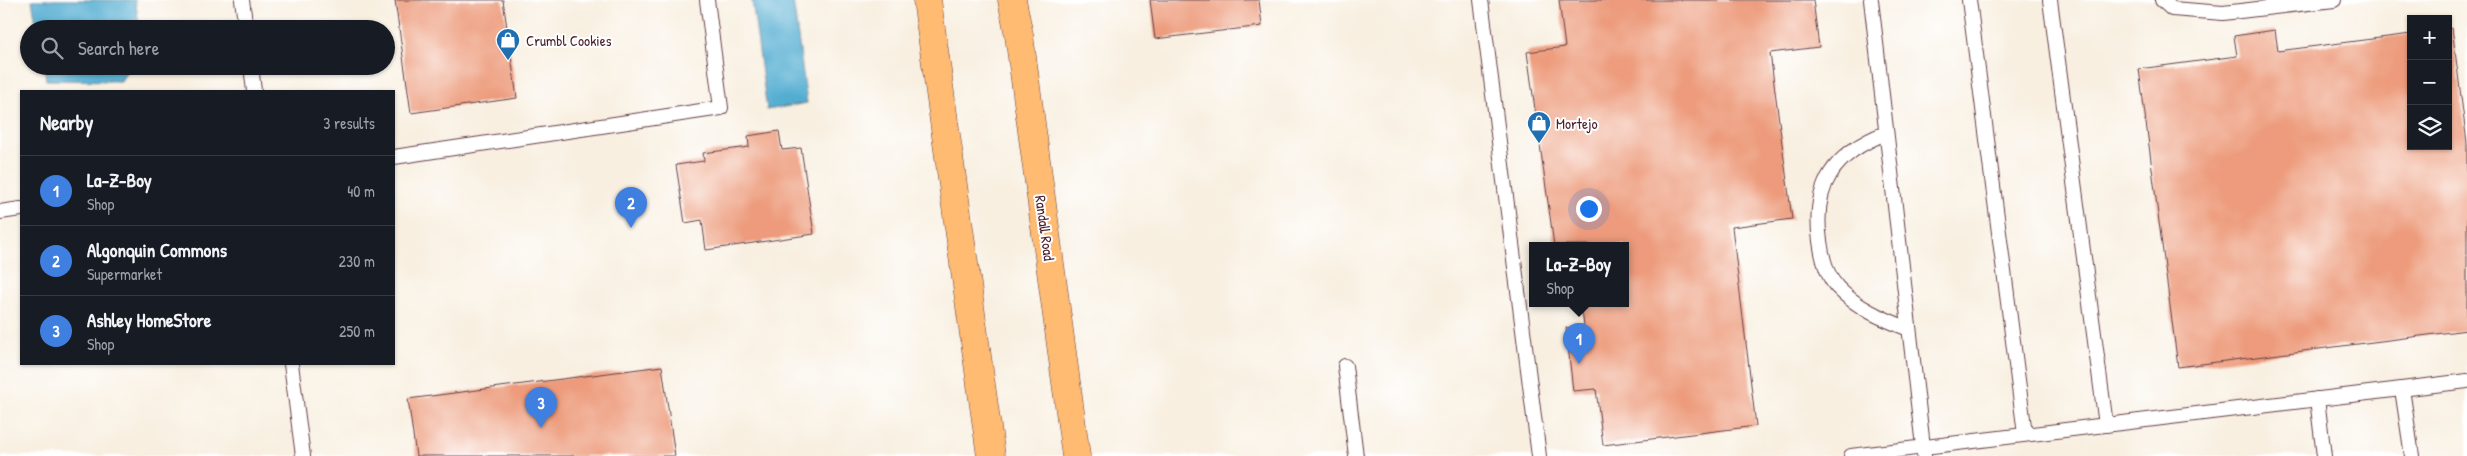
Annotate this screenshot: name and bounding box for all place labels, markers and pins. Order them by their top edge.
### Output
shop icon: Crumbl Cookies [495,27,521,61]
place label: Crumbl Cookies [526,30,612,51]
shop icon: Mortejo [1526,110,1552,144]
place label: Mortejo [1556,113,1597,134]
pin: 2 [615,187,647,228]
pin: 1 [1563,323,1595,364]
pin: 3 [525,387,557,428]

